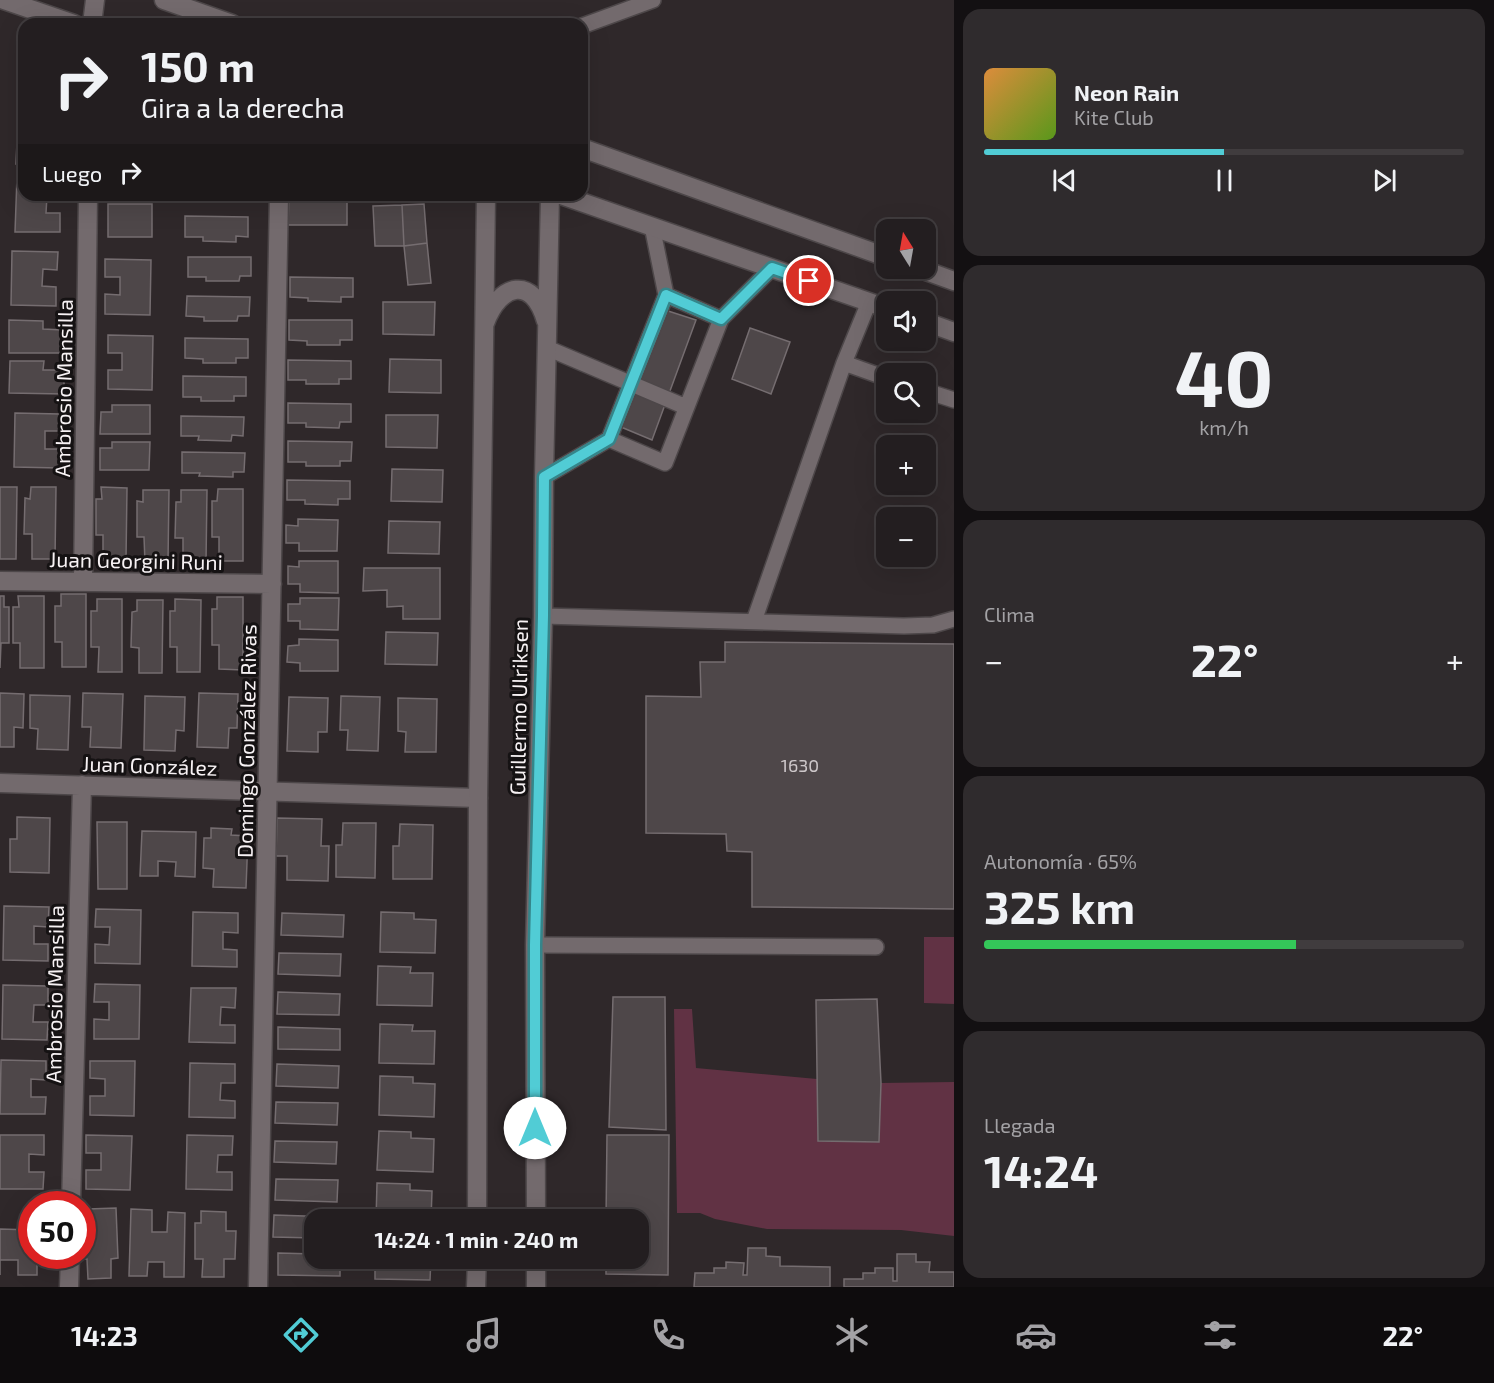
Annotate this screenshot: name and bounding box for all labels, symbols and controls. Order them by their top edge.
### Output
text: 150 m [141,40,255,90]
icon: right [42,42,120,120]
text: Neon Rain [1074,79,1179,105]
text: Gira a la derecha [141,91,345,123]
text: Kite Club [1074,105,1154,129]
icon: right [114,156,147,189]
text: Luego [42,160,102,186]
icon: previous [1048,164,1081,197]
icon: pause [1208,164,1241,197]
icon: next [1368,164,1401,197]
north arrow [876,219,936,279]
map controls [876,219,936,567]
pin [783,255,834,306]
icon: arrive [792,264,825,297]
button: sound [876,291,936,351]
street label: Ambrosio Mansilla [49,299,77,477]
text: 40 [1175,329,1273,423]
button: search [876,363,936,423]
text: km/h [1199,415,1249,439]
button: + [876,435,936,495]
button: − [876,507,936,567]
street label: Juan Georgini Runi [49,546,223,574]
text: Clima [984,602,1035,626]
street label: Guillermo Ulriksen [504,619,532,795]
street label: Domingo González Rivas [231,624,261,858]
text: 22° [1191,632,1258,686]
text: − [984,640,1003,680]
text: + [1446,640,1464,680]
street label: Juan González [82,750,218,780]
house number: 1630 [781,754,819,776]
text: Autonomía · 65% [984,849,1137,873]
text: 325 km [984,879,1135,933]
street label: Ambrosio Mansilla [40,905,68,1083]
position arrow [503,1096,567,1160]
text: Llegada [984,1113,1055,1137]
text: 14:24 [984,1143,1098,1197]
speed limit sign: 50 [18,1191,96,1269]
text: 14:24 · 1 min · 240 m [375,1226,578,1252]
icon: directions [280,1314,322,1356]
icon: music [463,1314,505,1356]
icon: phone [647,1314,689,1356]
icon: climate [831,1314,873,1356]
icon: car [1015,1314,1057,1356]
icon: filters [1199,1314,1241,1356]
text: 14:23 [71,1319,138,1351]
text: 22° [1382,1319,1423,1351]

